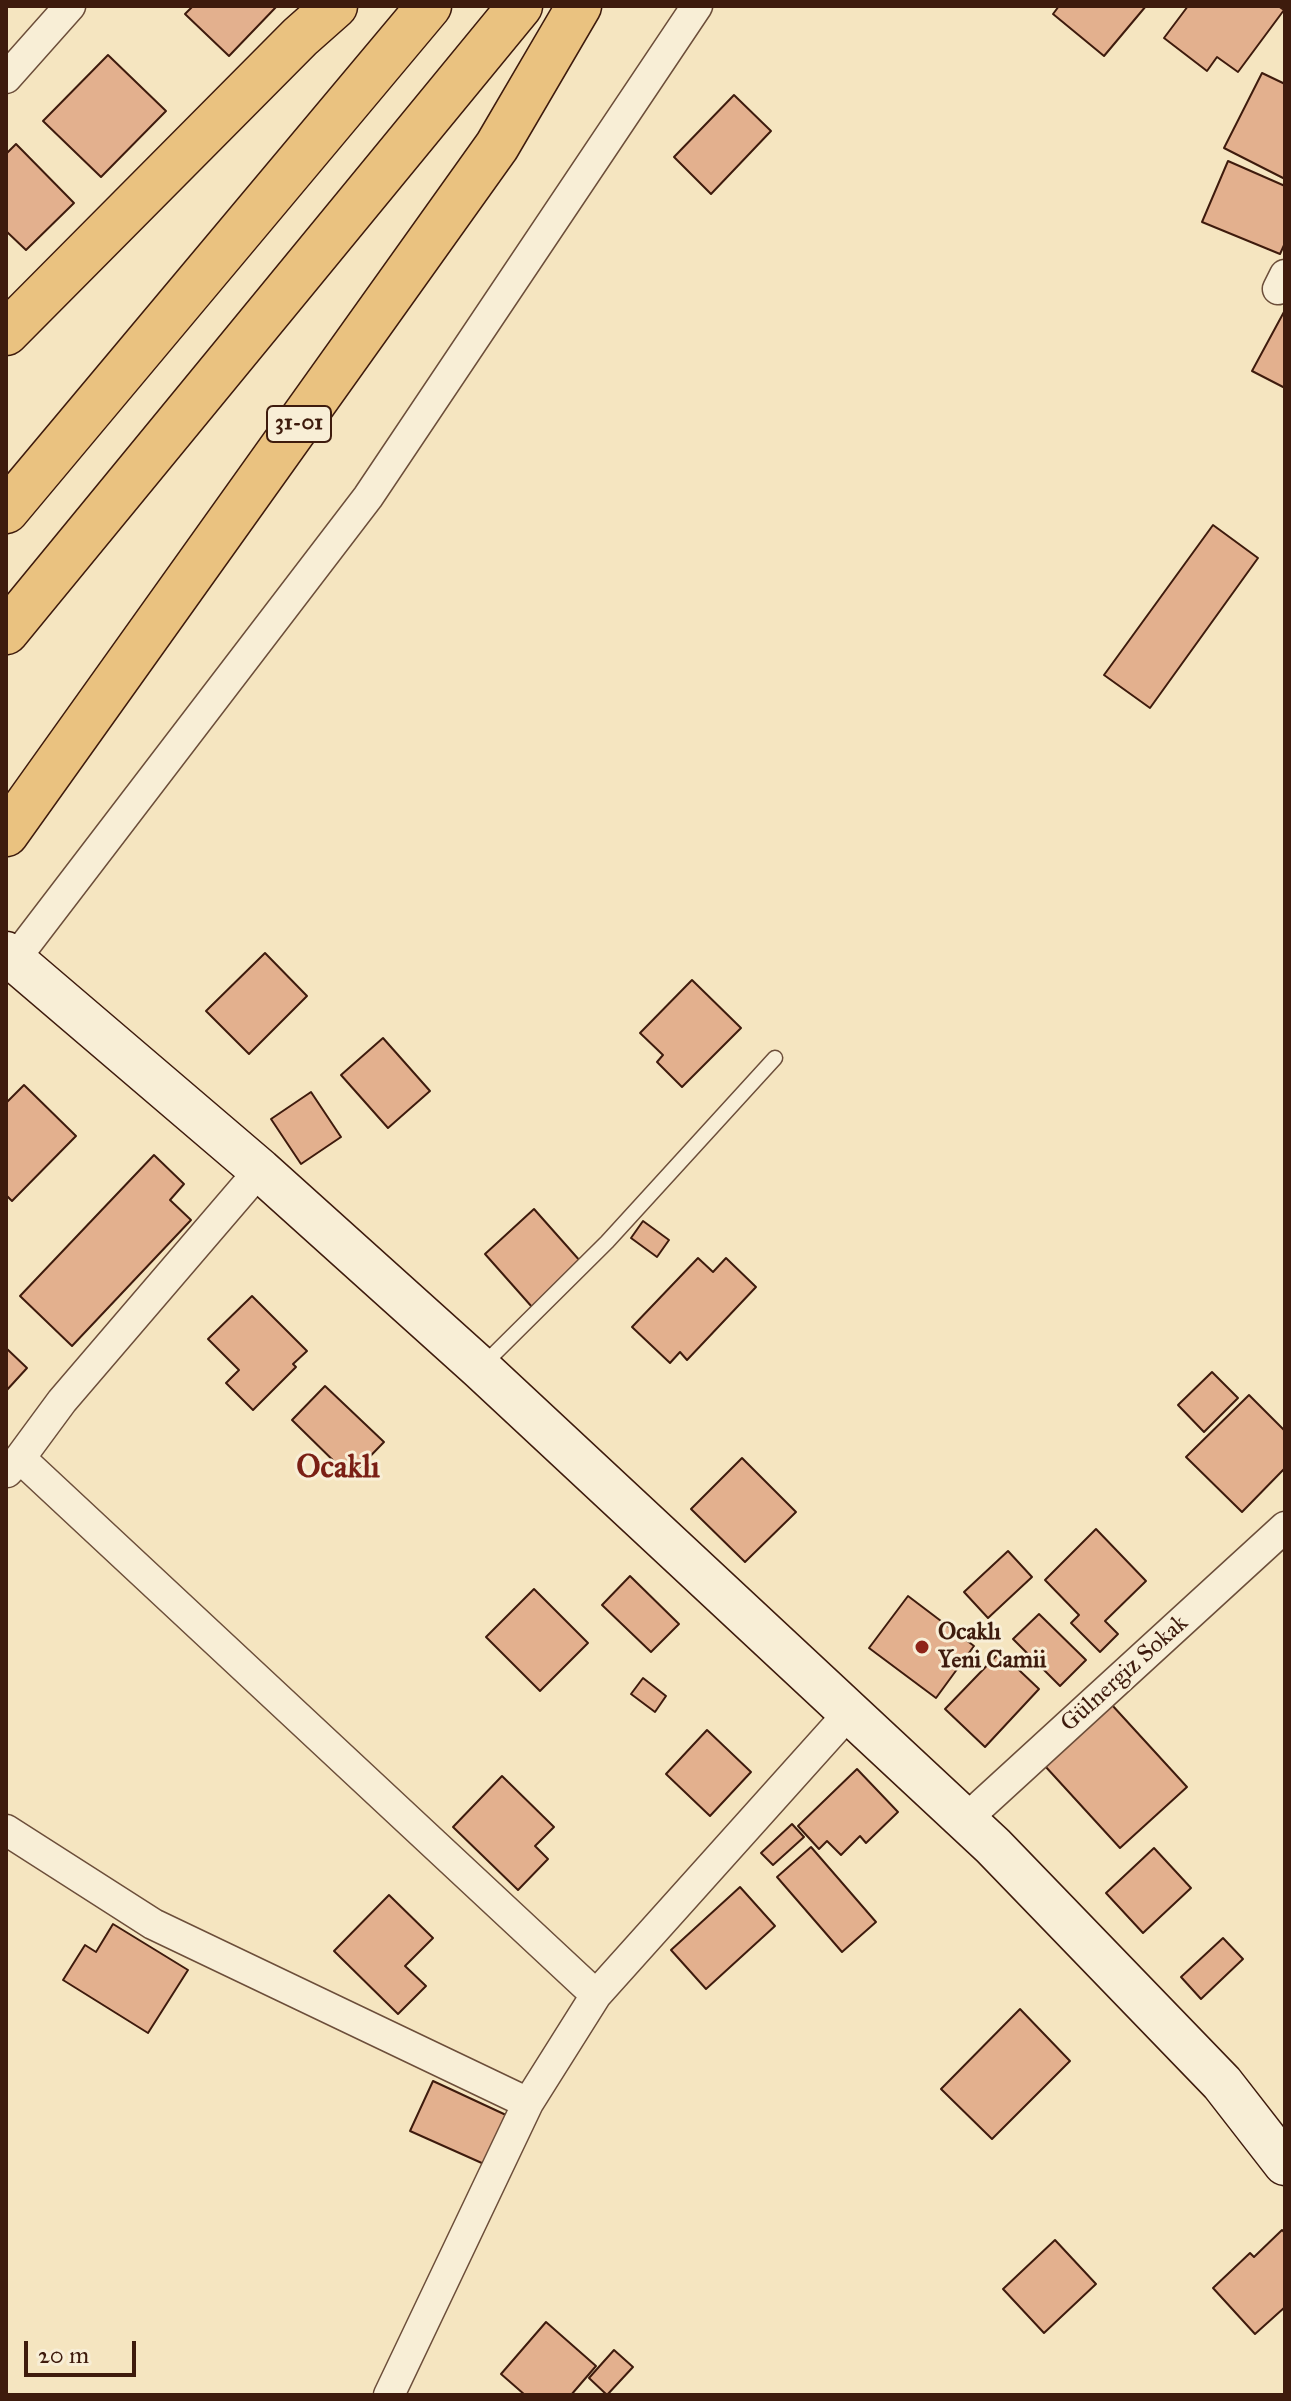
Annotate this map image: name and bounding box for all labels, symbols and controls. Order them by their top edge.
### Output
road number: 31-01 [267,406,331,442]
district label: Ocaklı [296,1450,380,1488]
street label: Gülnergiz Sokak [1055,1609,1195,1739]
place label: Ocaklı Yeni Camii [938,1619,1046,1675]
marker: Ocaklı Yeni Camii [913,1638,931,1656]
scale bar [28,2325,140,2375]
text: 20 m [38,2340,89,2370]

